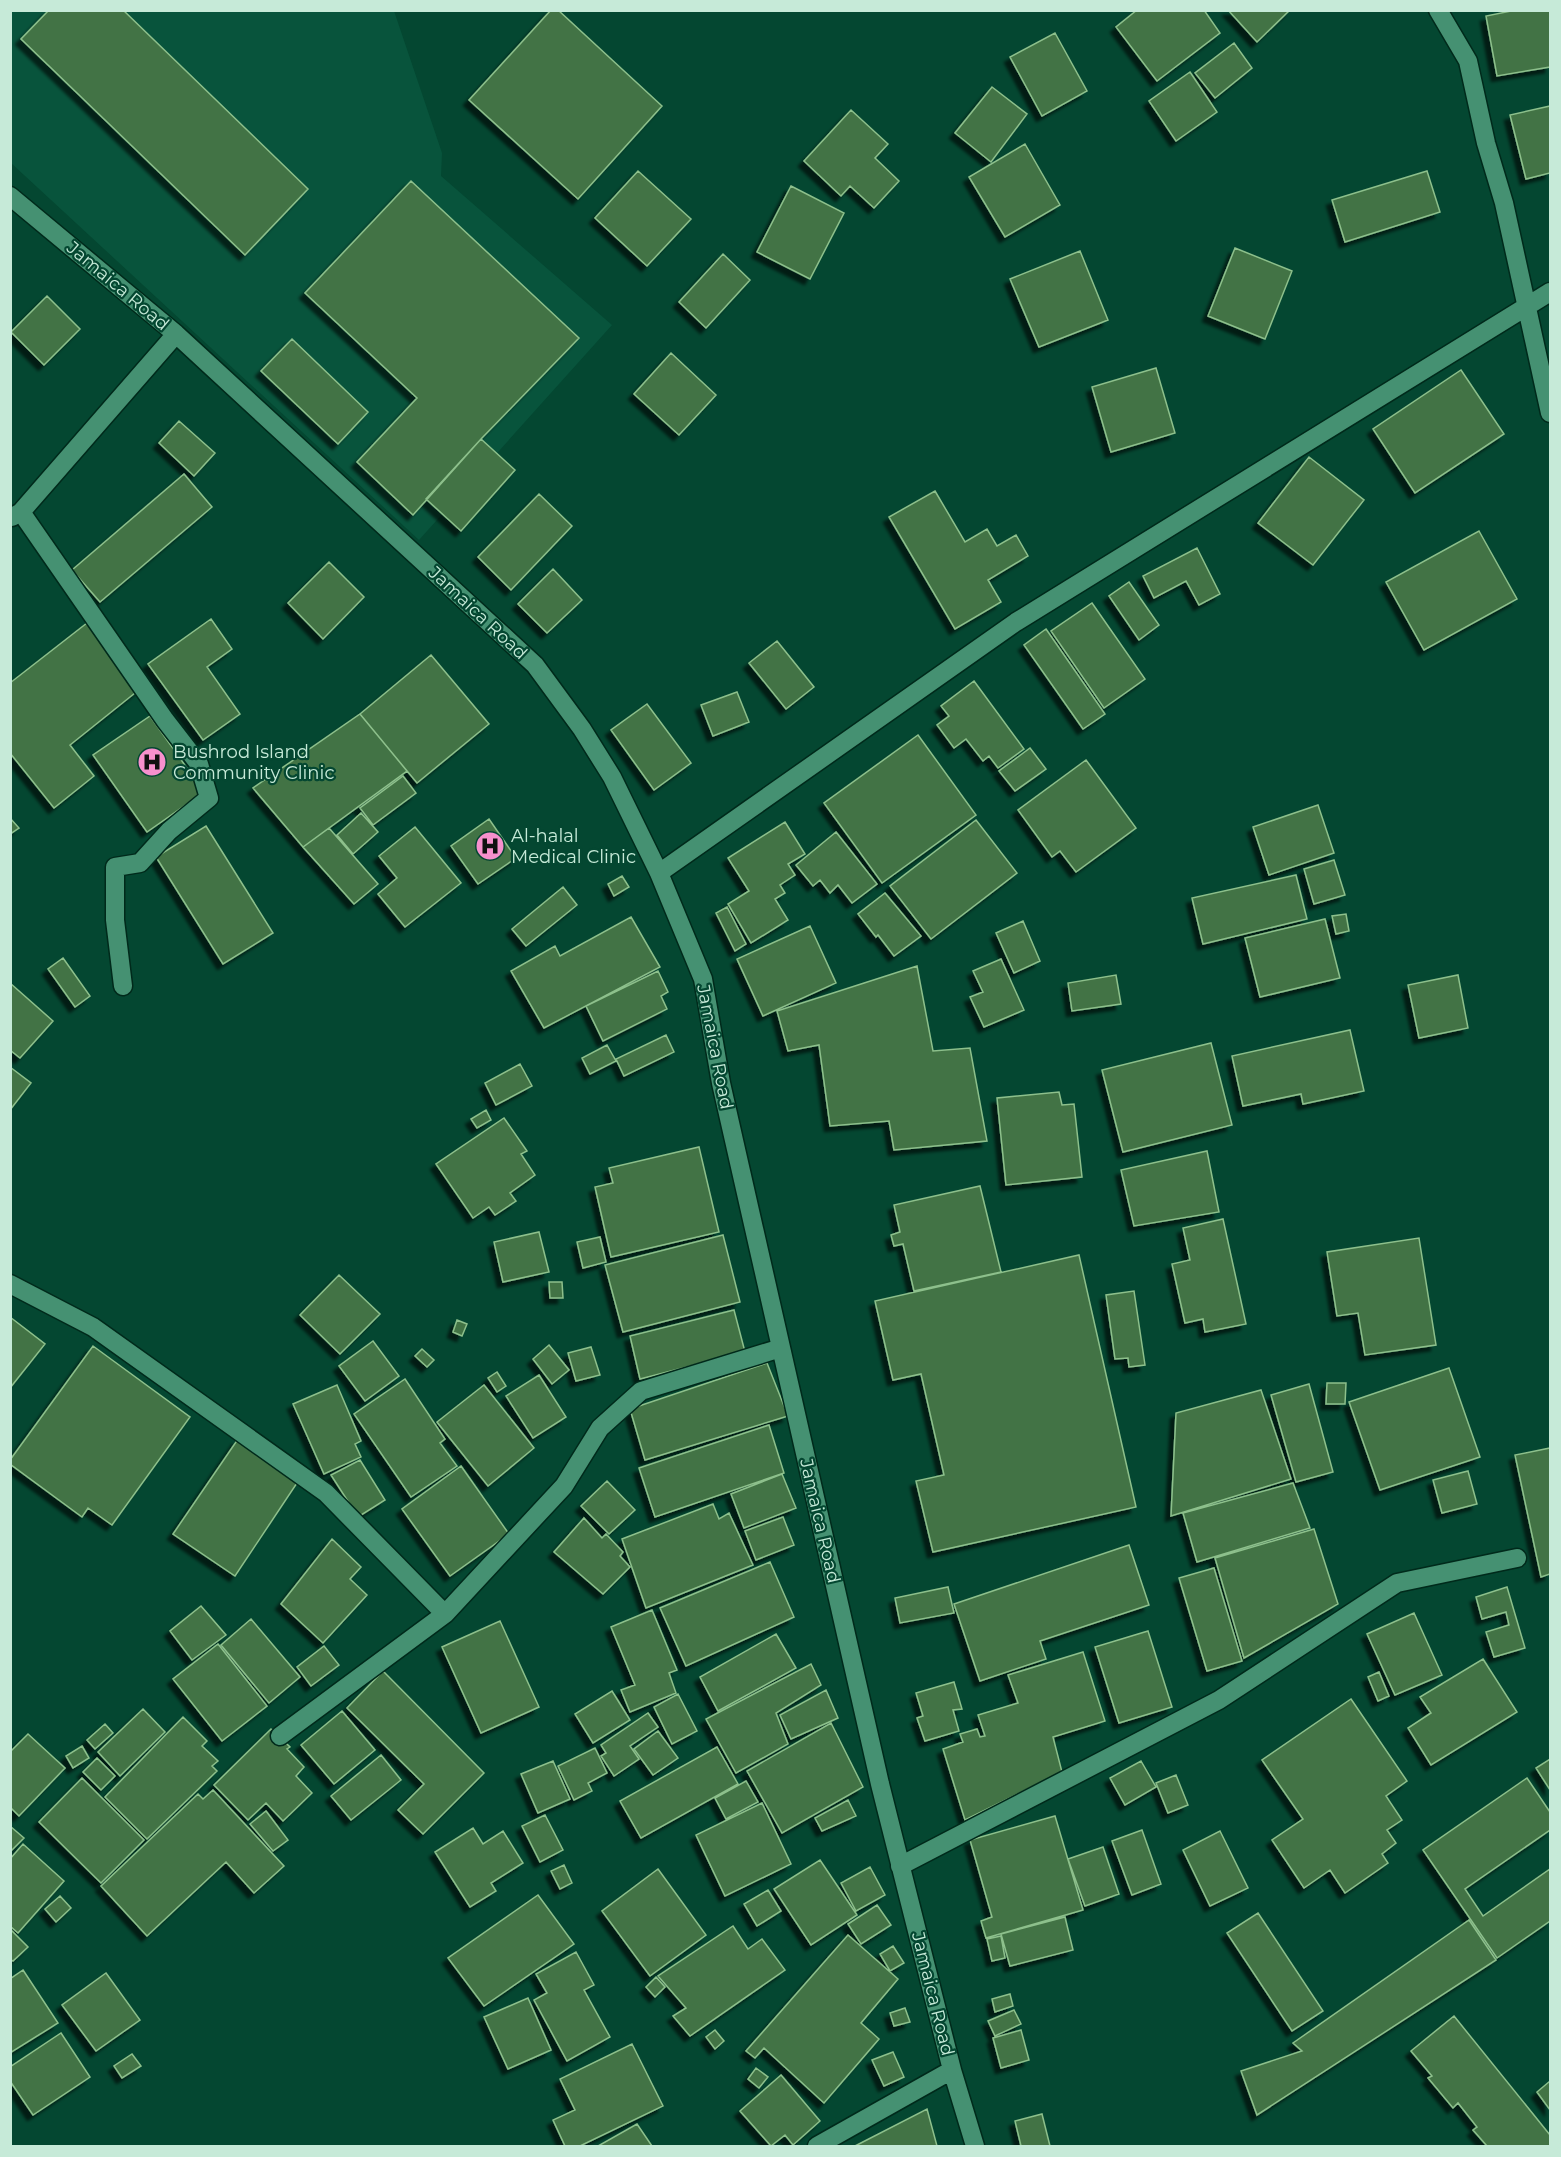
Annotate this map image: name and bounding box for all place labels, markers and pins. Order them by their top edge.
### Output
place label: Bushrod Island Community Clinic [173,741,335,784]
hospital icon: Bushrod Island Community Clinic [136,746,168,778]
place label: Al-halal Medical Clinic [511,825,636,868]
hospital icon: Al-halal Medical Clinic [474,830,506,862]

